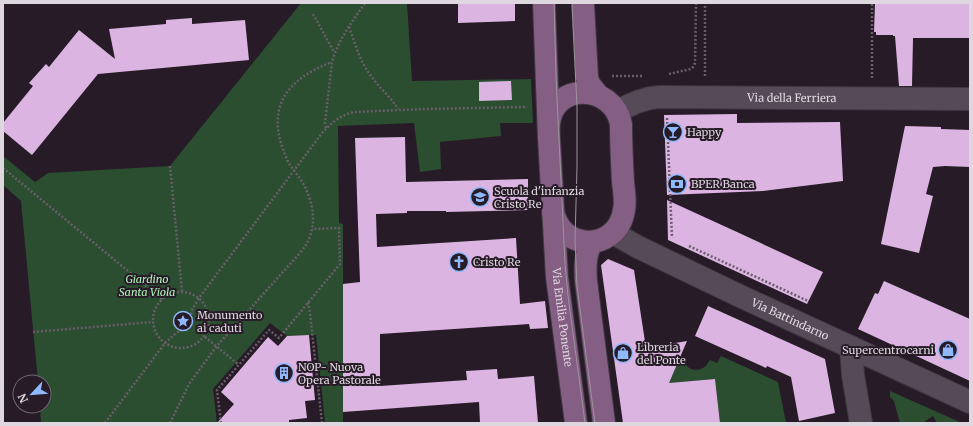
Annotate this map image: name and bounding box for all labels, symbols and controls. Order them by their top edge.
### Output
street label: Via della Ferriera [746,91,837,105]
bar icon: Happy [662,121,684,143]
place label: Happy [687,125,722,139]
bank icon: BPER Banca [666,173,688,195]
place label: BPER Banca [691,177,755,191]
place label: Scuola d'infanzia Cristo Re [494,184,584,211]
school or university icon: Scuola d'infanzia Cristo Re [469,186,491,208]
church icon: Cristo Re [448,251,470,273]
place label: Cristo Re [473,255,521,269]
street label: Via Emilia Ponente [549,266,576,368]
park label: Giardino Santa Viola [119,272,175,299]
street label: Via Battindarno [748,295,832,343]
place label: Monumento ai caduti [197,308,263,335]
place icon: Monumento ai caduti [172,310,194,332]
shop icon: Supercentrocarni [937,339,959,361]
place label: Libreria del Ponte [637,340,686,367]
shop icon: Libreria del Ponte [612,342,634,364]
place label: Supercentrocarni [842,343,934,357]
place label: NOP- Nuova Opera Pastorale [298,360,381,387]
building icon: NOP- Nuova Opera Pastorale [273,362,295,384]
north arrow [12,374,52,414]
text: N [15,391,31,405]

